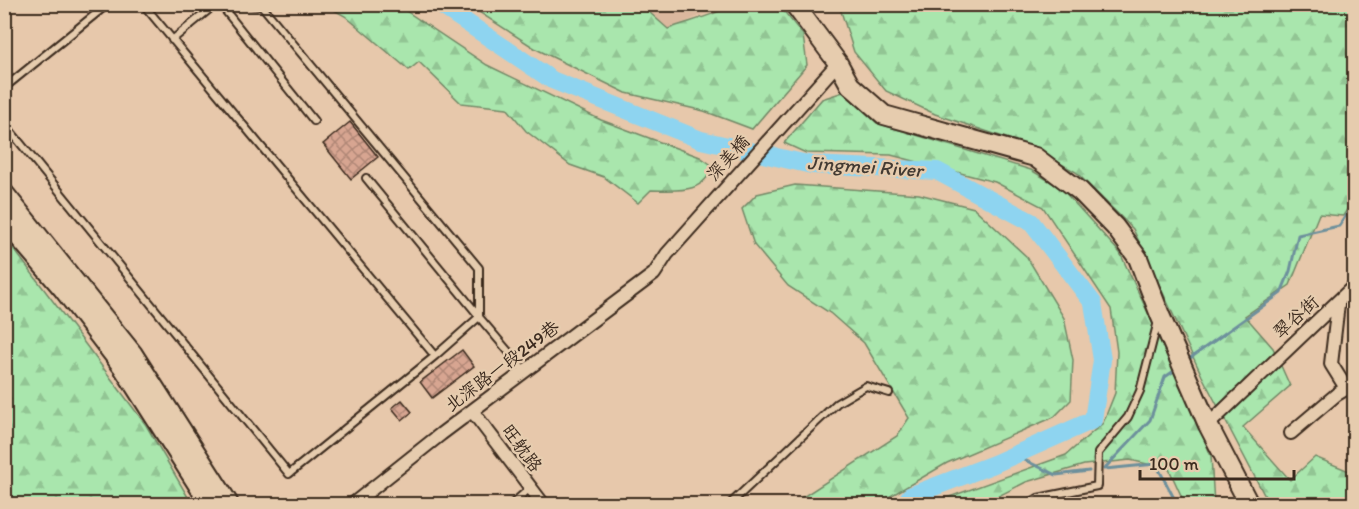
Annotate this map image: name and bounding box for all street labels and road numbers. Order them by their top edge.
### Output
street label: 深美橋 [702,130,754,186]
street label: 翠谷街 [1269,291,1323,343]
street label: 北深路一段249巷 [440,316,564,416]
street label: 旺躭路 [497,420,547,476]

